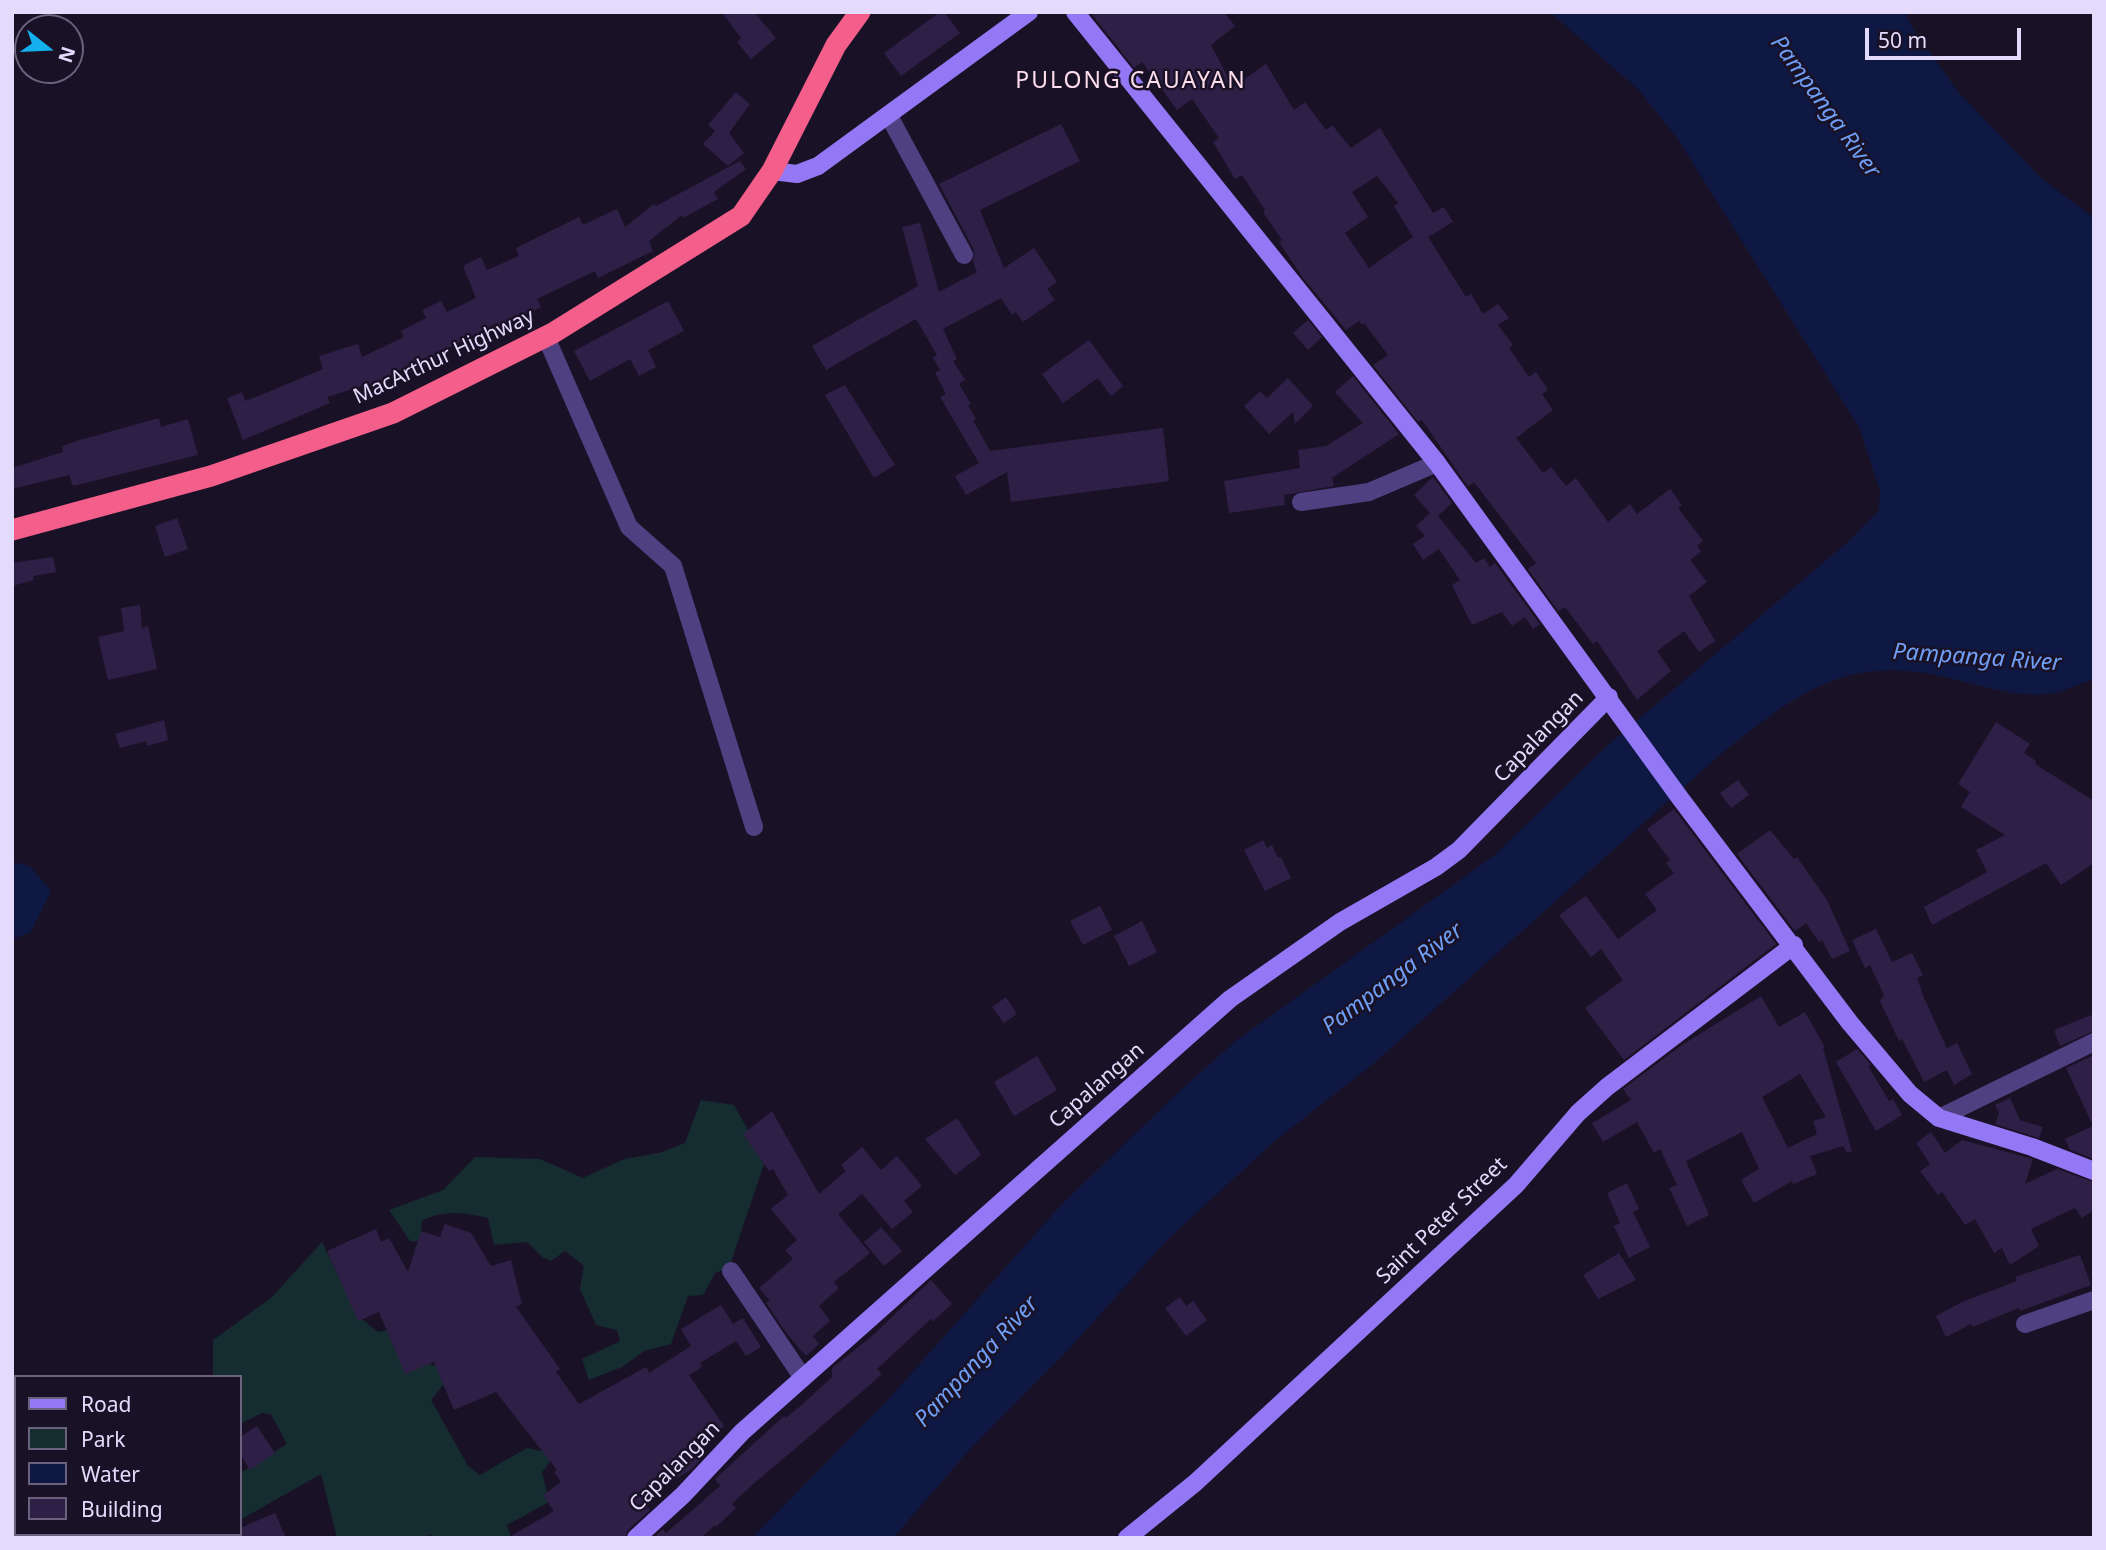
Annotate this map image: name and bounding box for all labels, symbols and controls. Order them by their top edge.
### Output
north arrow [14,14,84,84]
scale bar [1868,14,2024,58]
text: 50 m [1878,26,1927,54]
water label: Pampanga River [1764,31,1886,183]
text: N [52,43,82,66]
district label: PULONG CAUAYAN [1017,67,1245,95]
street label: MacArthur Highway [350,304,538,410]
water label: Pampanga River [1892,638,2062,678]
street label: Capalangan [1489,686,1589,788]
water label: Pampanga River [1317,917,1469,1041]
street label: Capalangan [1044,1038,1150,1134]
street label: Saint Peter Street [1372,1152,1512,1290]
water label: Pampanga River [909,1291,1045,1433]
legend [14,1375,242,1536]
text: Road [81,1390,131,1418]
street label: Capalangan [625,1417,725,1517]
text: Park [81,1425,125,1453]
text: Water [81,1460,140,1488]
text: Building [81,1495,163,1523]

